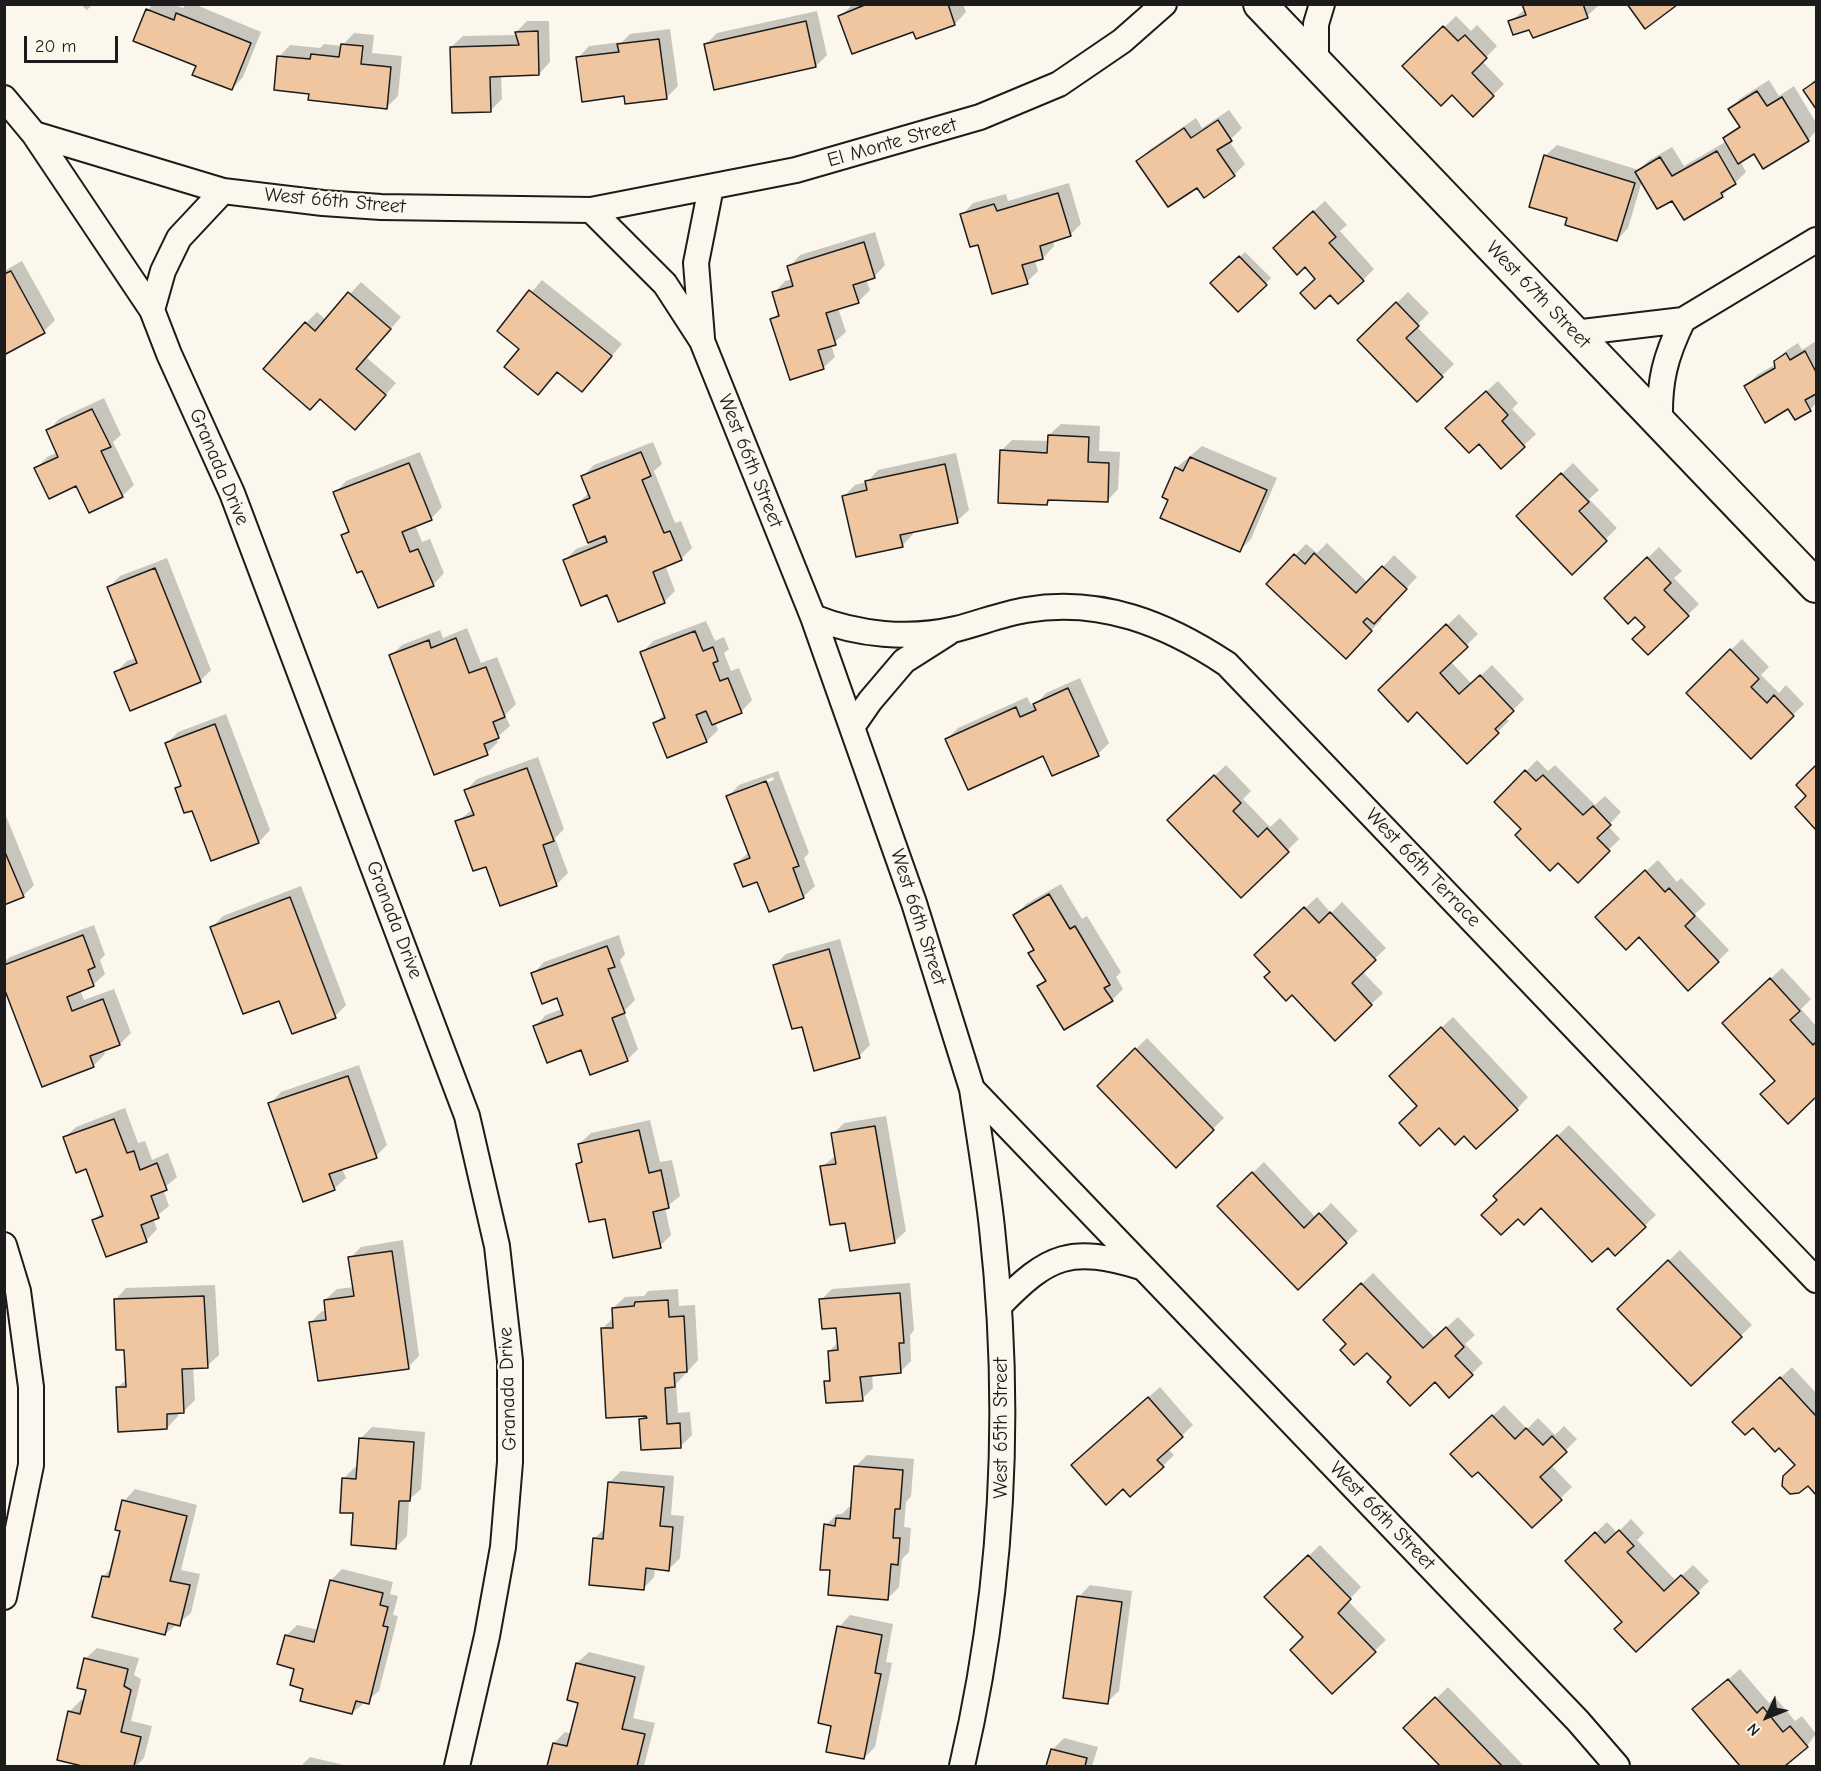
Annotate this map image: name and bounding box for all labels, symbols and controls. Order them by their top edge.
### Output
scale bar [27,24,122,62]
text: 20 m [35,36,76,57]
street label: El Monte Street [825,113,959,173]
street label: West 66th Street [263,183,407,219]
street label: West 67th Street [1481,236,1595,354]
street label: West 66th Street [712,391,788,531]
street label: Granada Drive [184,405,254,529]
street label: West 66th Terrace [1360,804,1486,932]
street label: West 66th Street [885,846,951,988]
street label: Granada Drive [361,858,427,982]
street label: Granada Drive [494,1327,522,1451]
street label: West 65th Street [989,1357,1013,1499]
street label: West 66th Street [1324,1457,1440,1575]
north arrow [1737,1687,1797,1747]
text: N [1744,1719,1764,1739]

